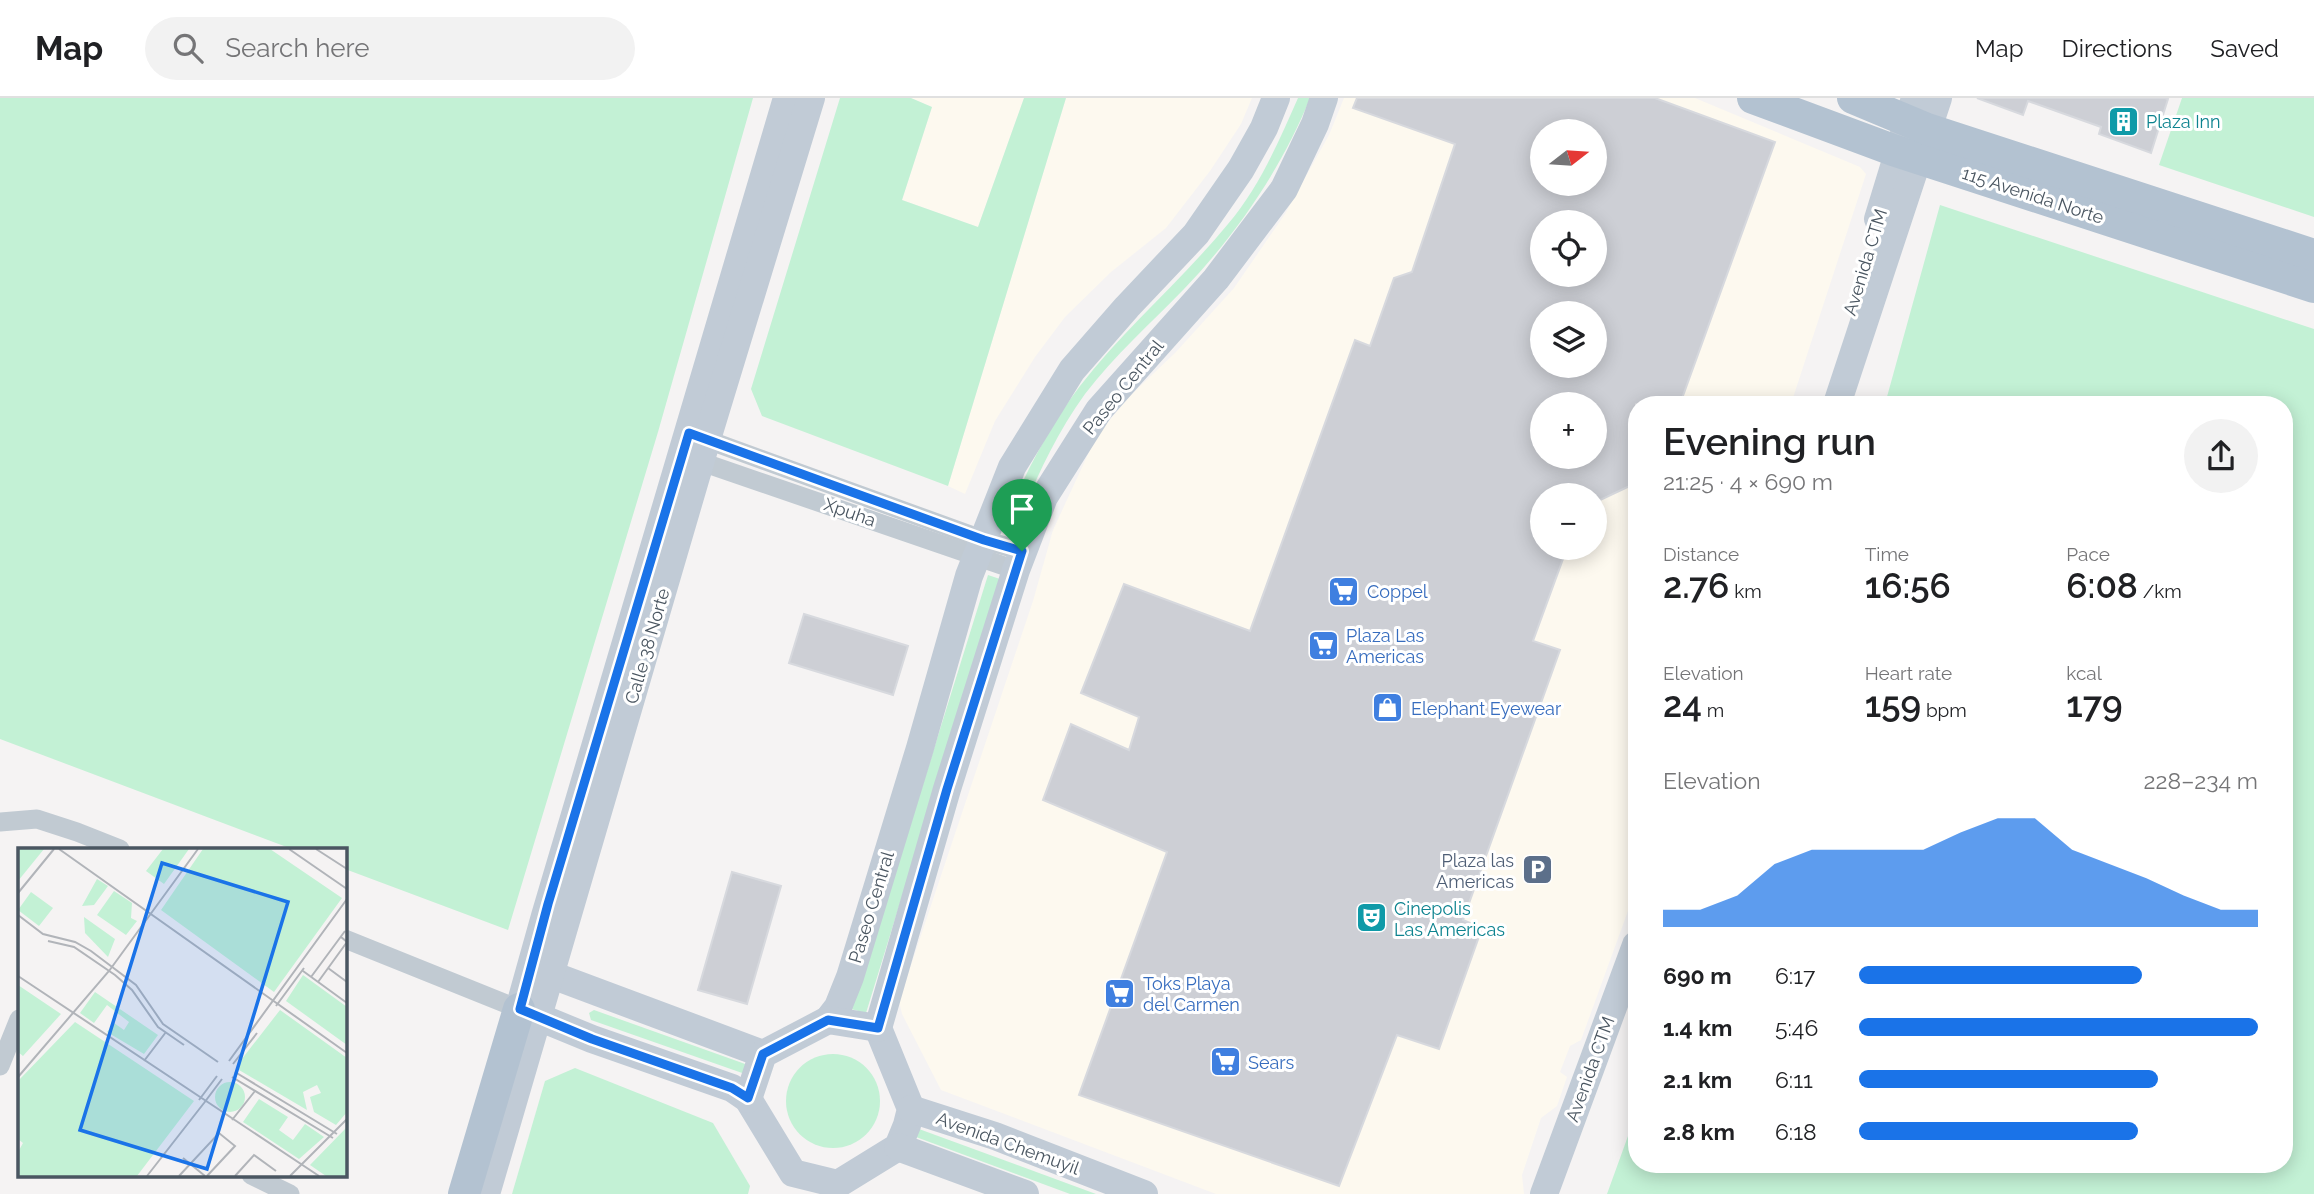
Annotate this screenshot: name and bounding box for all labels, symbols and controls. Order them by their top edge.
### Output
search box [145,17,635,80]
text: Map [35,29,103,68]
icon: search [169,29,207,67]
text: Search here [225,33,370,63]
text: Map [1975,34,2024,63]
text: Directions [2062,34,2172,63]
text: Saved [2210,34,2279,63]
building icon: Plaza Inn [2106,104,2140,138]
place label: Plaza Inn [2146,111,2221,132]
north arrow [1530,119,1606,196]
map controls [1530,119,1607,560]
street label: 115 Avenida Norte [1959,162,2107,228]
street label: Avenida CTM [1839,206,1891,318]
button: locate [1530,210,1607,287]
button: layers [1530,301,1607,378]
street label: Paseo Central [1078,335,1168,439]
button: + [1530,392,1607,469]
text: Evening run [1663,419,1876,464]
button: share [2184,419,2258,493]
text: 21:25 · 4 × 690 m [1663,468,1833,495]
pin [992,479,1052,551]
button: − [1530,483,1607,560]
icon: arrive [1003,490,1041,528]
street label: Xpuha [821,493,879,531]
text: Distance [1663,543,1739,565]
text: Time [1865,543,1909,565]
text: Pace [2066,543,2110,565]
text: 2.76 [1663,565,1729,606]
text: 16:56 [1865,565,1951,606]
text: 6:08 [2066,565,2138,606]
supermarket icon: Coppel [1327,574,1361,608]
text: km [1729,580,1762,602]
text: /km [2138,580,2182,602]
place label: Coppel [1367,581,1428,602]
street label: Calle 38 Norte [620,585,674,706]
place label: Plaza Las Americas [1346,625,1424,667]
supermarket icon: Plaza Las Americas [1306,628,1340,662]
text: Elevation [1663,662,1744,684]
text: Heart rate [1865,662,1952,684]
text: kcal [2066,662,2102,684]
text: 24 [1663,684,1702,725]
text: 159 [1865,684,1921,725]
text: 179 [2066,684,2123,725]
shop icon: Elephant Eyewear [1371,691,1405,725]
place label: Elephant Eyewear [1411,698,1562,719]
text: m [1702,699,1724,721]
text: bpm [1921,699,1967,721]
text: Elevation [1663,767,1761,794]
text: 228–234 m [2144,767,2258,794]
inset map [18,848,346,1176]
street label: Paseo Central [844,848,898,965]
place label: Plaza las Americas [1436,850,1514,892]
parking icon: Plaza las Americas [1520,853,1554,887]
place label: Cinepolis Las Americas [1394,898,1505,940]
theatre icon: Cinepolis Las Americas [1354,901,1388,935]
text: 690 m [1663,962,1732,989]
text: 6:17 [1775,962,1815,989]
place label: Toks Playa del Carmen [1143,973,1240,1015]
supermarket icon: Toks Playa del Carmen [1103,976,1137,1010]
street label: Avenida CTM [1561,1013,1619,1125]
text: 1.4 km [1663,1014,1732,1041]
text: 5:46 [1775,1014,1818,1041]
supermarket icon: Sears [1208,1045,1242,1079]
place label: Sears [1248,1052,1295,1073]
text: 2.1 km [1663,1066,1732,1093]
text: 6:11 [1775,1066,1813,1093]
street label: Avenida Chemuyil [934,1107,1082,1179]
text: 2.8 km [1663,1118,1735,1145]
text: 6:18 [1775,1118,1817,1145]

